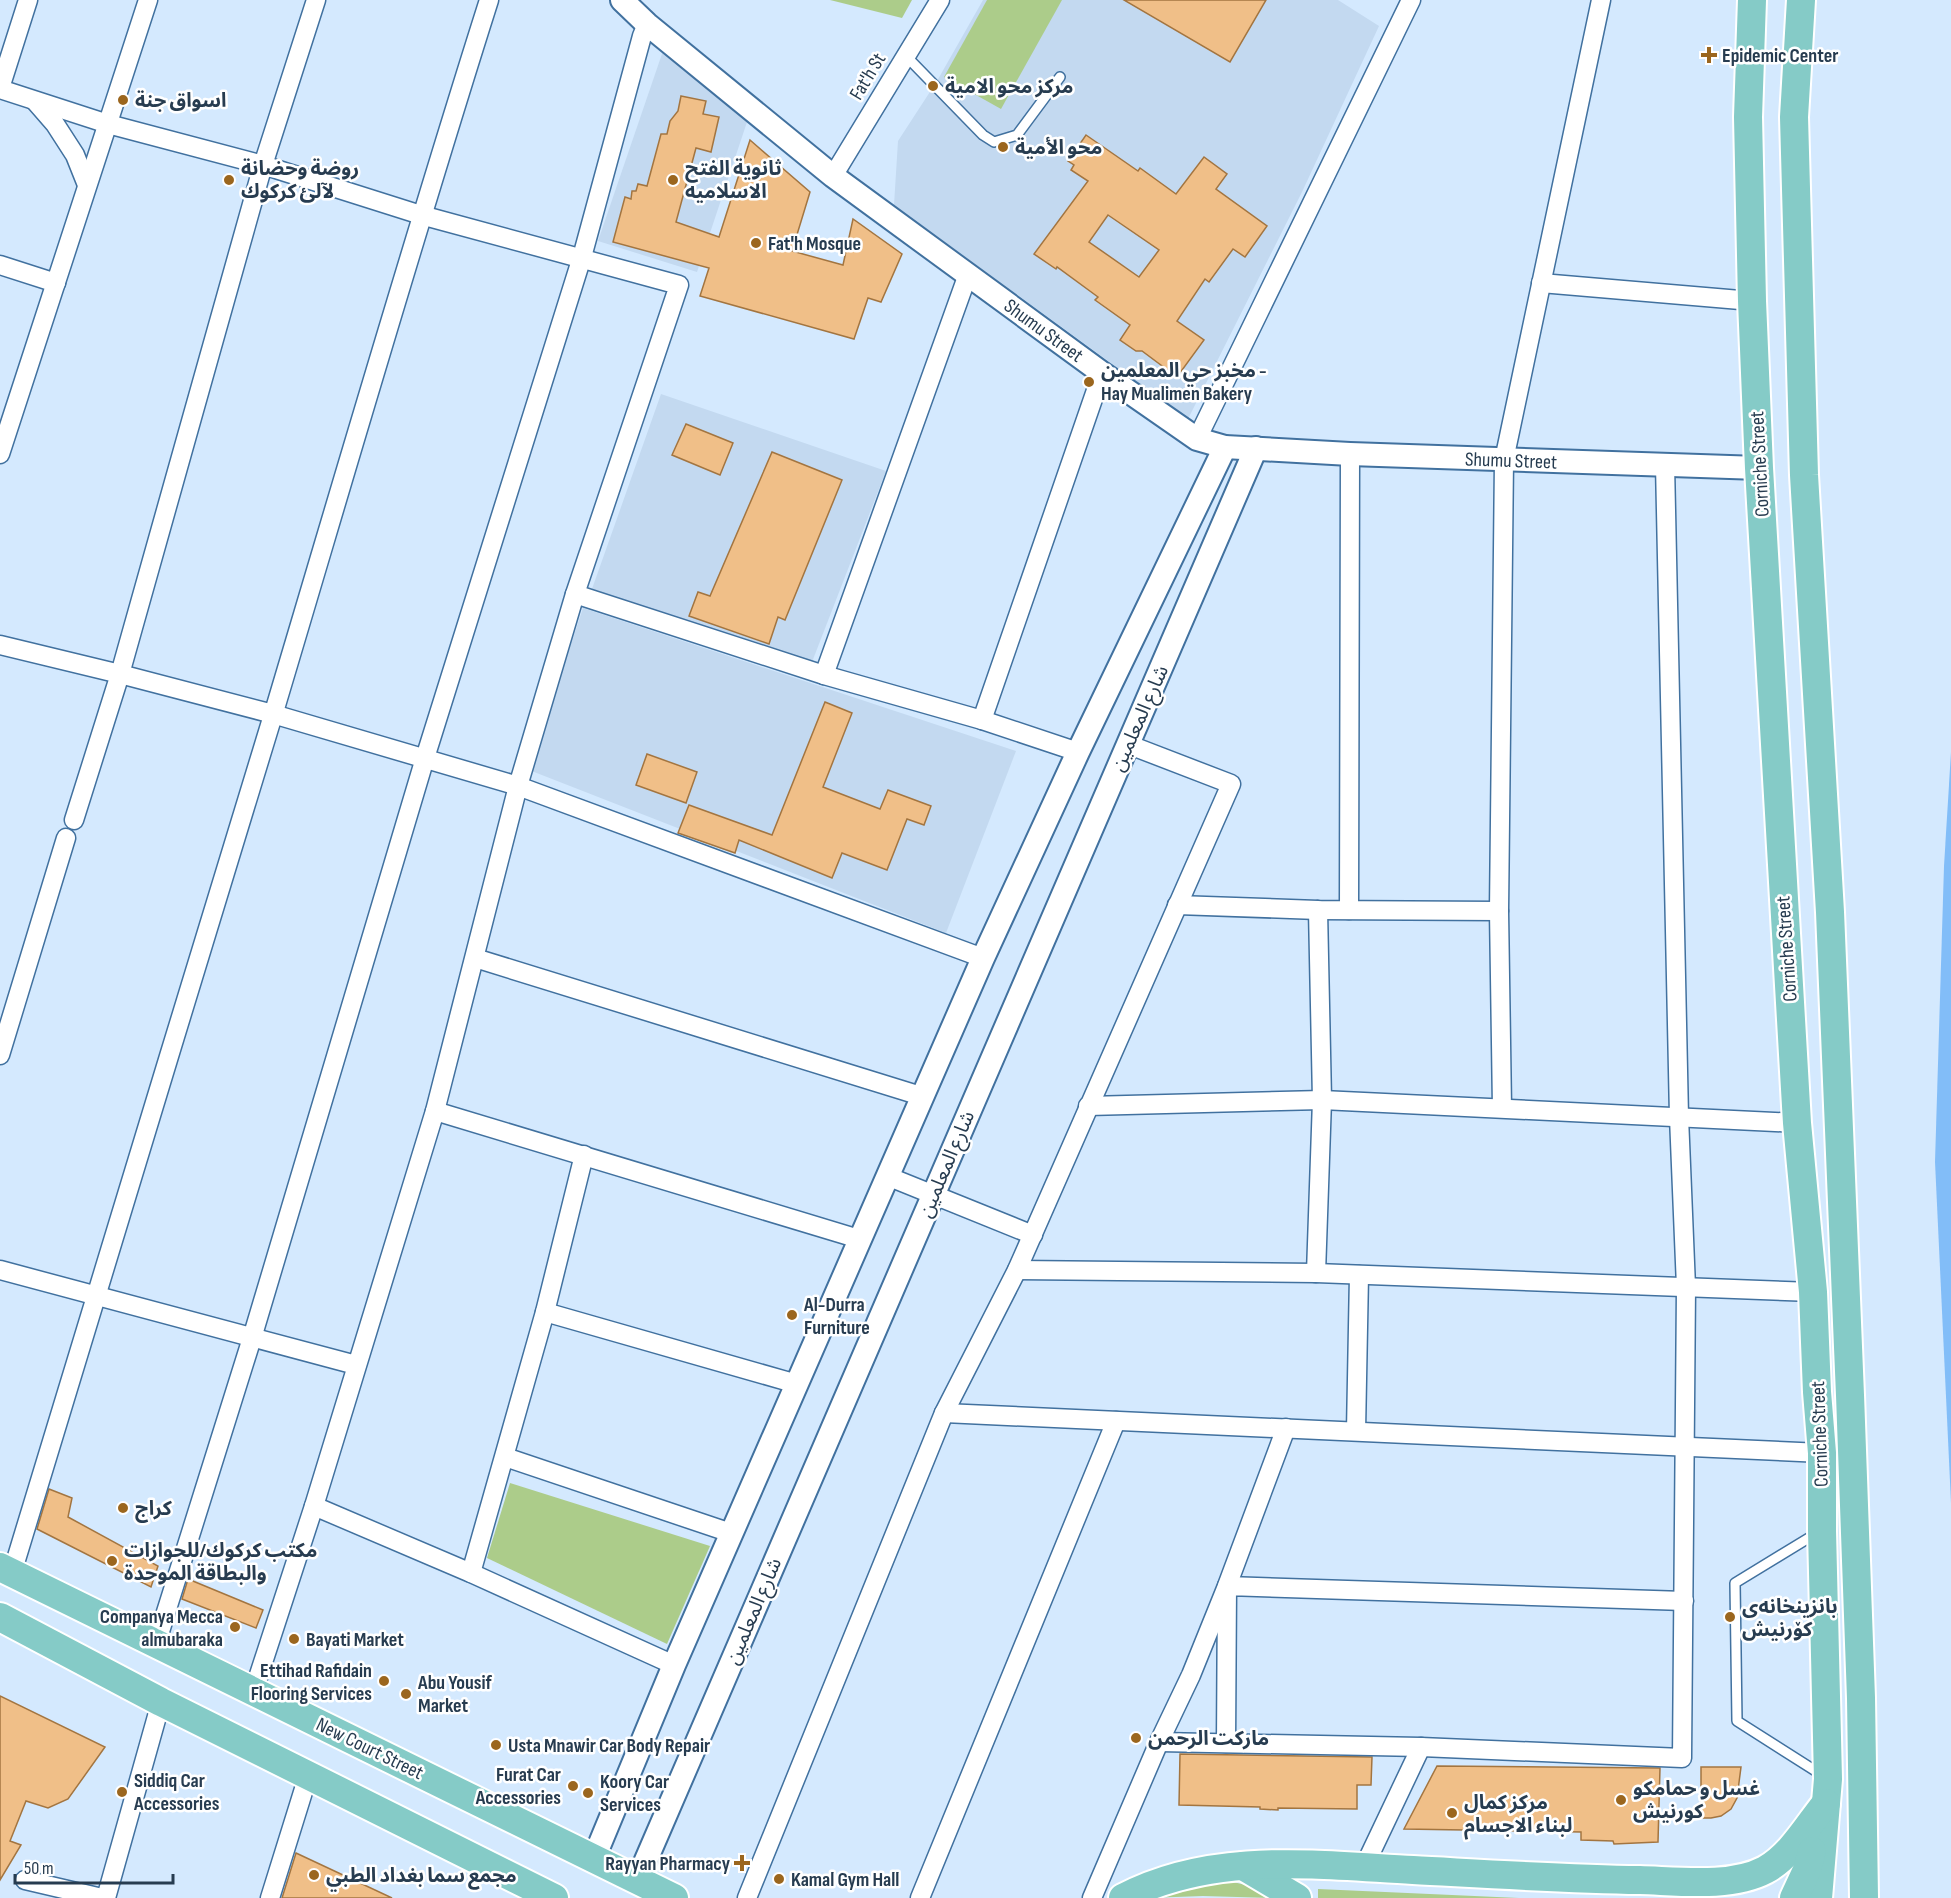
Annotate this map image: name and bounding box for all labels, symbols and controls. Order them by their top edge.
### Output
place label: Epidemic Center [1722,44,1838,68]
marker: Epidemic Center [1700,46,1718,64]
street label: Fat'h St [845,49,891,104]
place label: مركز محو الامية [945,75,1073,99]
marker: مركز محو الامية [926,79,940,93]
place label: اسواق جنة [135,89,227,113]
marker: اسواق جنة [116,93,130,107]
place label: محو الأمية [1015,136,1102,160]
marker: محو الأمية [996,140,1010,154]
place label: روضة وحضانة لآلئ كركوك [241,157,359,204]
place label: ثانوية الفتح الاسلاميه [685,157,782,204]
marker: روضة وحضانة لآلئ كركوك [222,173,236,187]
marker: ثانوية الفتح الاسلاميه [666,173,680,187]
place label: Fat'h Mosque [768,232,861,256]
marker: Fat'h Mosque [749,236,763,250]
street label: Shumu Street [999,294,1088,368]
place label: مخبز حي المعلمين - Hay Mualimen Bakery [1101,359,1267,406]
marker: مخبز حي المعلمين - Hay Mualimen Bakery [1082,375,1096,389]
street label: Corniche Street [1745,410,1775,517]
street label: Shumu Street [1465,447,1557,475]
street label: شارع المعلمين [1106,662,1176,776]
street label: Corniche Street [1771,895,1803,1003]
street label: شارع المعلمين [914,1107,982,1222]
place label: Al-Durra Furniture [803,1293,870,1340]
marker: Al-Durra Furniture [785,1308,799,1322]
street label: Corniche Street [1806,1381,1834,1487]
place label: كراج [135,1497,173,1523]
marker: كراج [116,1501,130,1515]
place label: مكتب كركوك/للجوازات والبطاقة الموحدة [124,1539,317,1586]
marker: مكتب كركوك/للجوازات والبطاقة الموحدة [105,1554,119,1568]
street label: شارع المعلمين [721,1554,789,1669]
place label: بانزینخانەی کۆرنیش [1742,1595,1838,1642]
place label: Companya Mecca almubaraka [100,1605,223,1652]
marker: بانزینخانەی کۆرنیش [1723,1610,1737,1624]
marker: Companya Mecca almubaraka [228,1620,242,1634]
place label: Bayati Market [306,1628,404,1652]
marker: Bayati Market [287,1632,301,1646]
place label: Ettihad Rafidain Flooring Services [251,1659,372,1706]
place label: Abu Yousif Market [417,1671,492,1718]
marker: Ettihad Rafidain Flooring Services [377,1674,391,1688]
marker: Abu Yousif Market [399,1687,413,1701]
street label: New Court Street [312,1713,427,1785]
place label: ماركت الرحمن [1148,1727,1269,1751]
marker: ماركت الرحمن [1129,1731,1143,1745]
place label: Usta Mnawir Car Body Repair [508,1734,710,1758]
marker: Usta Mnawir Car Body Repair [489,1738,503,1752]
place label: Furat Car Accessories [475,1763,561,1810]
place label: Siddiq Car Accessories [133,1769,220,1816]
place label: Koory Car Services [600,1770,669,1817]
place label: غسل و حمامكو كورنيش [1633,1777,1760,1824]
marker: Furat Car Accessories [566,1779,580,1793]
marker: Siddiq Car Accessories [115,1785,129,1799]
marker: Koory Car Services [581,1786,595,1800]
place label: مركز كمال لبناء الاجسام [1464,1791,1573,1840]
marker: غسل و حمامكو كورنيش [1614,1793,1628,1807]
marker: مركز كمال لبناء الاجسام [1445,1806,1459,1820]
scale bar [15,1847,172,1885]
place label: Rayyan Pharmacy [605,1852,731,1876]
marker: Rayyan Pharmacy [735,1856,749,1870]
text: 50 m [24,1858,54,1879]
place label: مجمع سما بغداد الطبي [326,1864,517,1892]
marker: مجمع سما بغداد الطبي [307,1868,321,1882]
place label: Kamal Gym Hall [791,1868,899,1892]
marker: Kamal Gym Hall [772,1872,786,1886]

